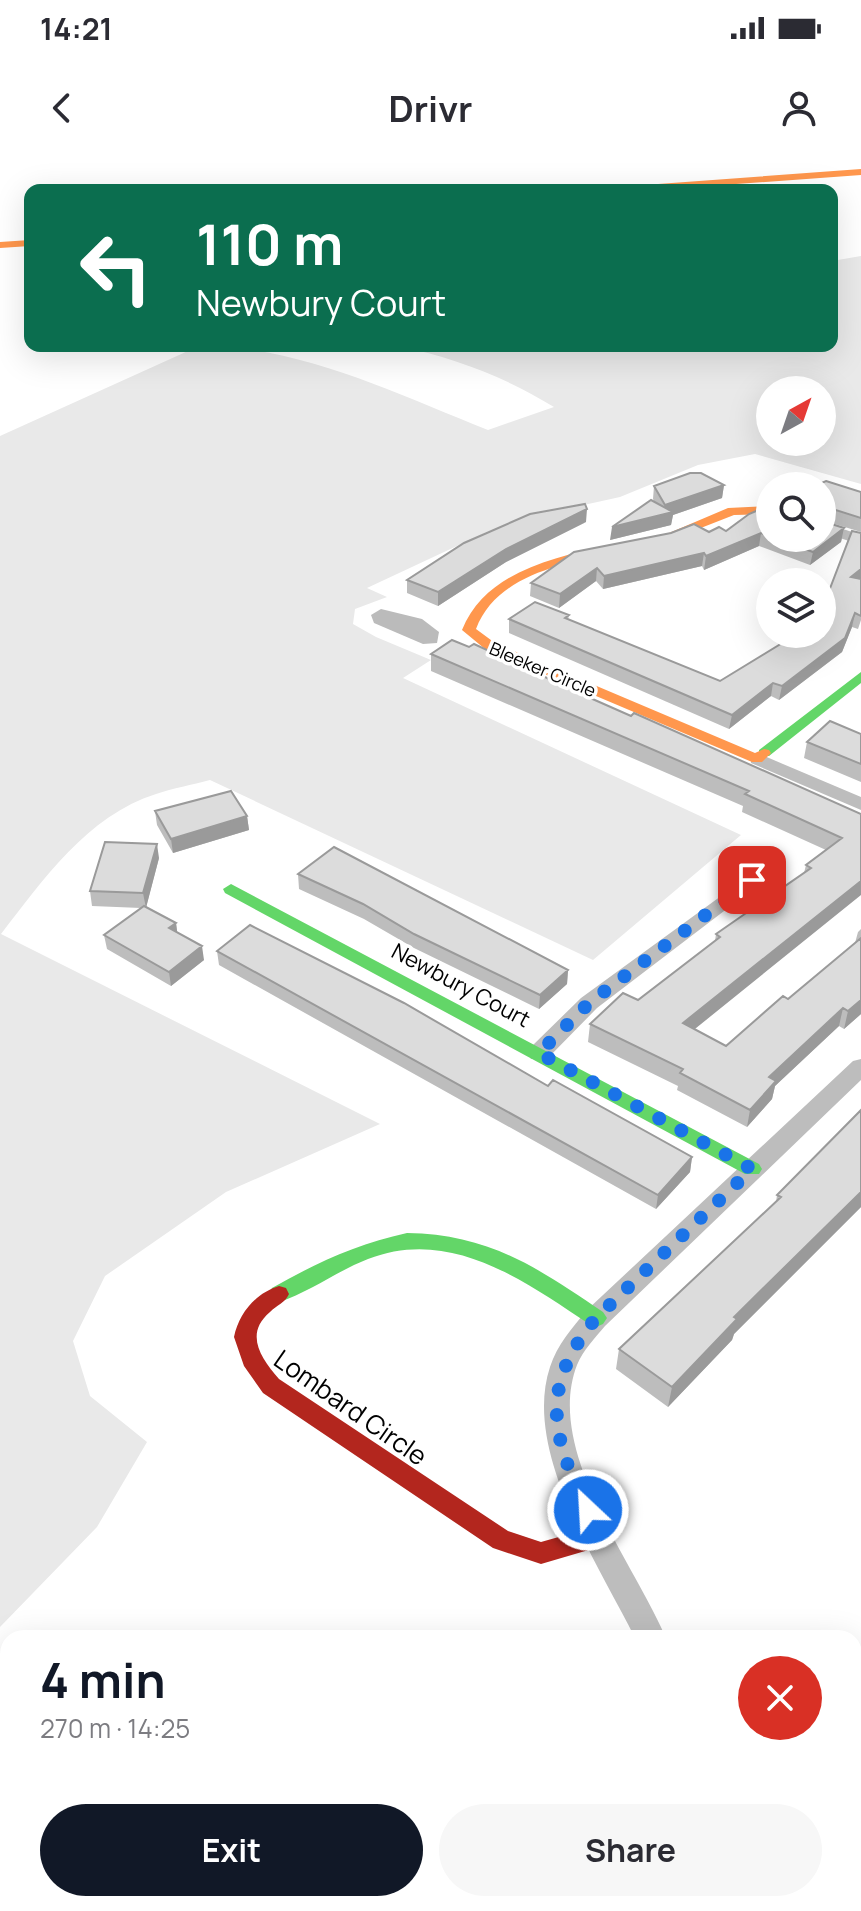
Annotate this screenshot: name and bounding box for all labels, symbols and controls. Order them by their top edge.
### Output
text: 14:21 [40,8,113,49]
text: Drivr [389,84,472,133]
icon: back [40,86,84,130]
icon: person [777,86,821,130]
text: 110 m [196,205,343,282]
icon: left [64,216,168,320]
text: Newbury Court [196,278,446,327]
north arrow [756,376,836,456]
map controls [756,376,836,648]
button: search [756,472,836,552]
button: layers [756,568,836,648]
street label: Bleeker Circle [486,636,600,702]
pin [718,846,786,914]
icon: arrive [730,858,774,902]
street label: Newbury Court [386,936,536,1034]
street label: Lombard Circle [267,1341,435,1473]
position arrow [546,1468,630,1552]
text: 4 min [40,1647,165,1712]
button: close [738,1656,822,1740]
text: 270 m · 14:25 [40,1710,190,1746]
button: Exit [40,1804,423,1896]
button: Share [439,1804,822,1896]

